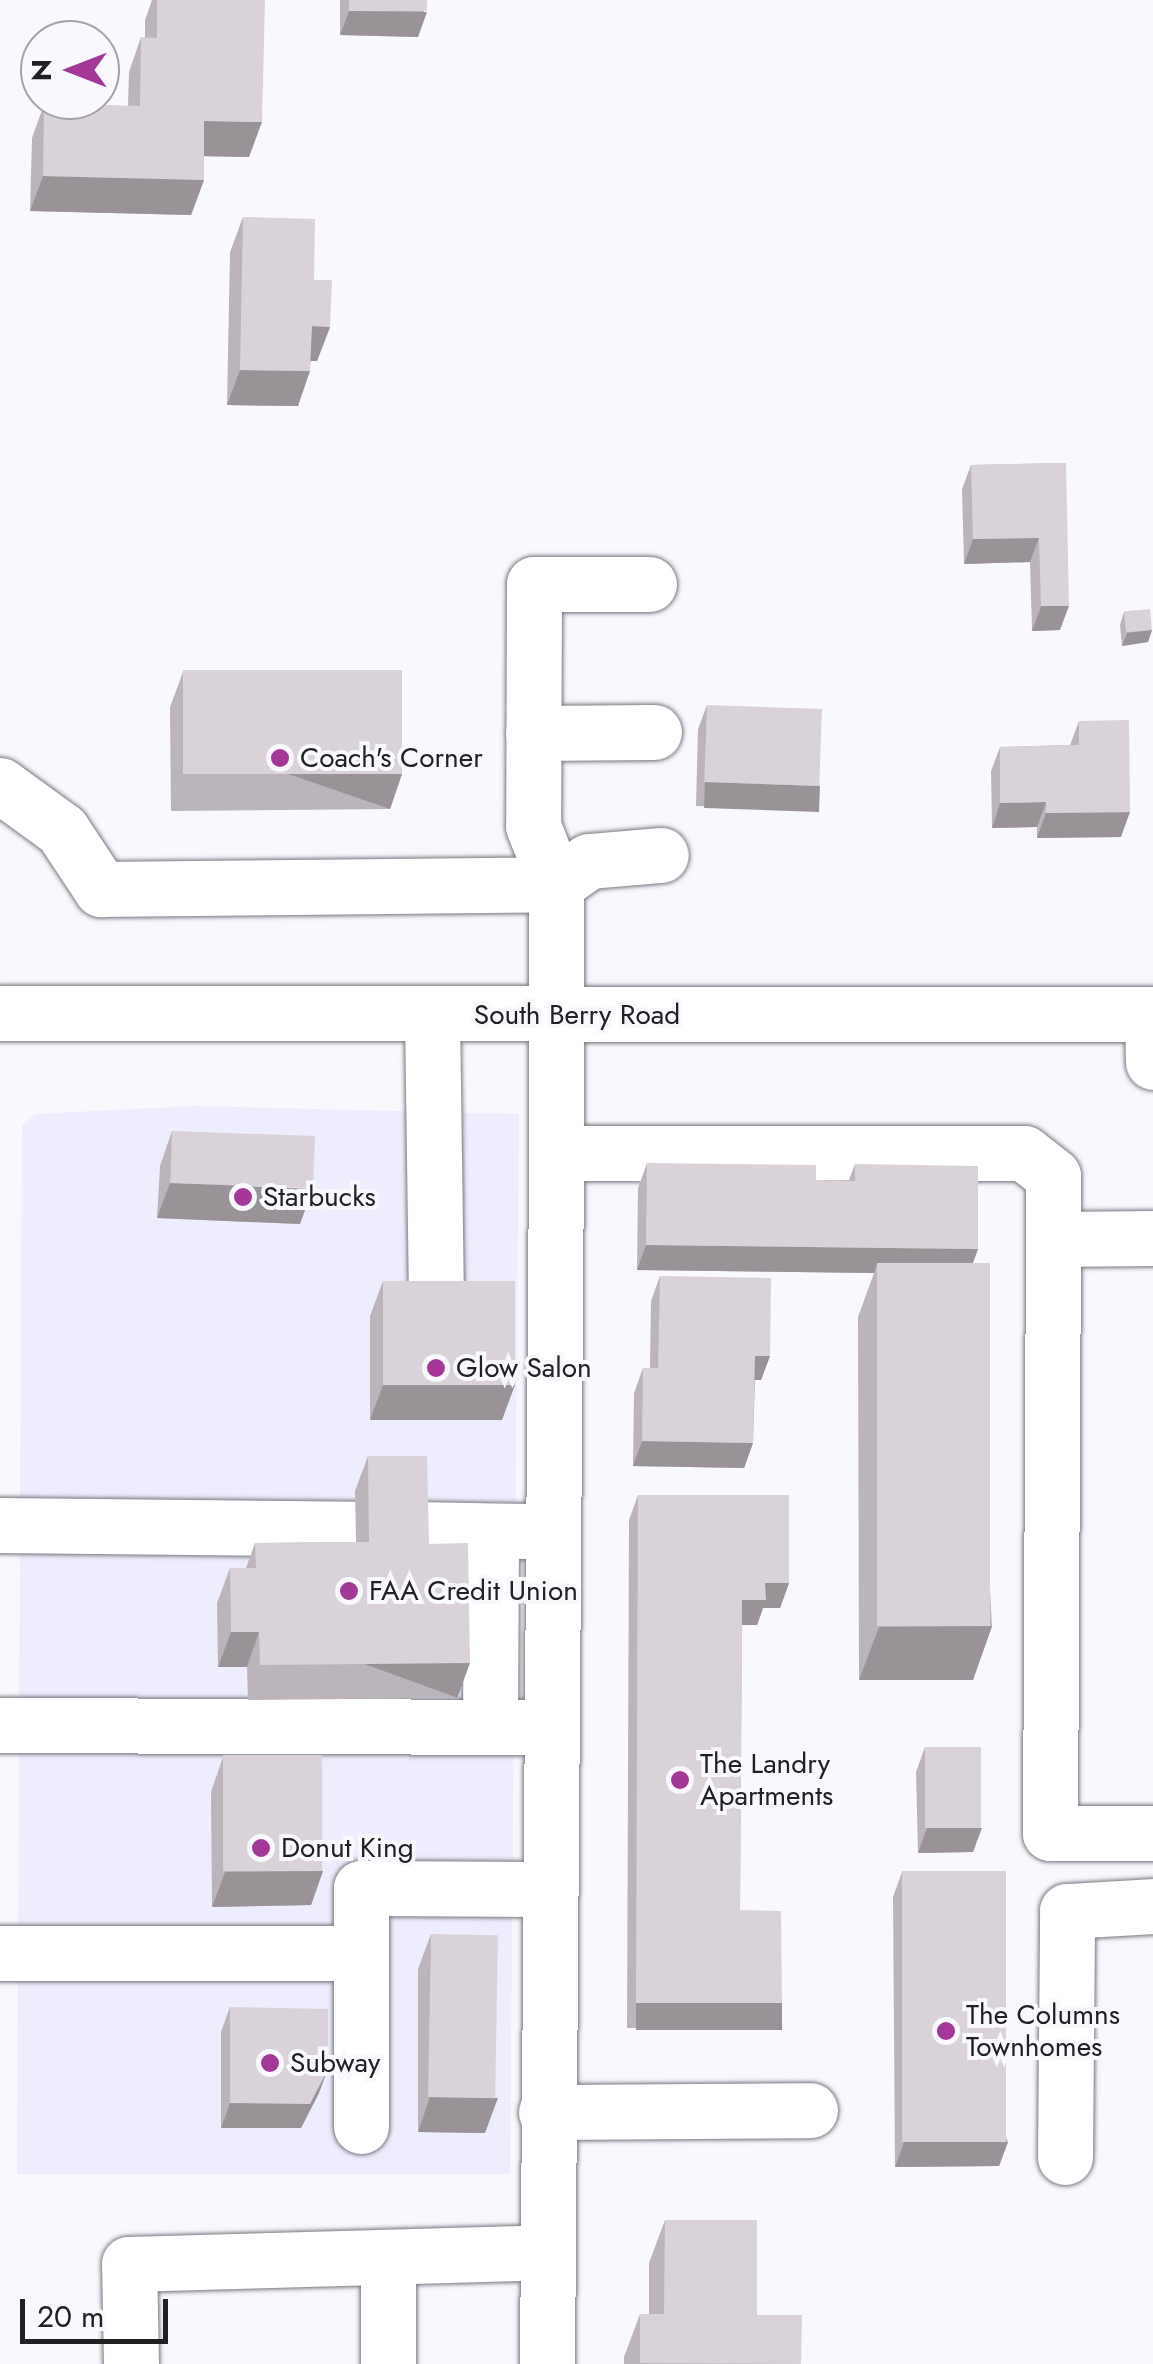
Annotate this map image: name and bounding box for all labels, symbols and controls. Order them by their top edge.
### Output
north arrow [20,20,120,120]
text: N [21,59,62,81]
place label: Coach's Corner [300,741,483,775]
marker: Coach's Corner [269,747,291,769]
street label: South Berry Road [474,998,680,1032]
place label: Starbucks [263,1180,376,1214]
marker: Starbucks [232,1186,254,1208]
place label: Glow Salon [456,1351,592,1385]
marker: Glow Salon [425,1357,447,1379]
place label: FAA Credit Union [369,1574,578,1608]
marker: FAA Credit Union [338,1580,360,1602]
place label: The Landry Apartments [700,1747,833,1813]
marker: The Landry Apartments [669,1769,691,1791]
place label: Donut King [281,1831,414,1865]
marker: Donut King [250,1837,272,1859]
place label: The Columns Townhomes [966,1998,1120,2064]
marker: The Columns Townhomes [935,2020,957,2042]
place label: Subway [290,2046,380,2080]
marker: Subway [259,2052,281,2074]
scale bar [25,2279,172,2341]
text: 20 m [37,2295,104,2338]

